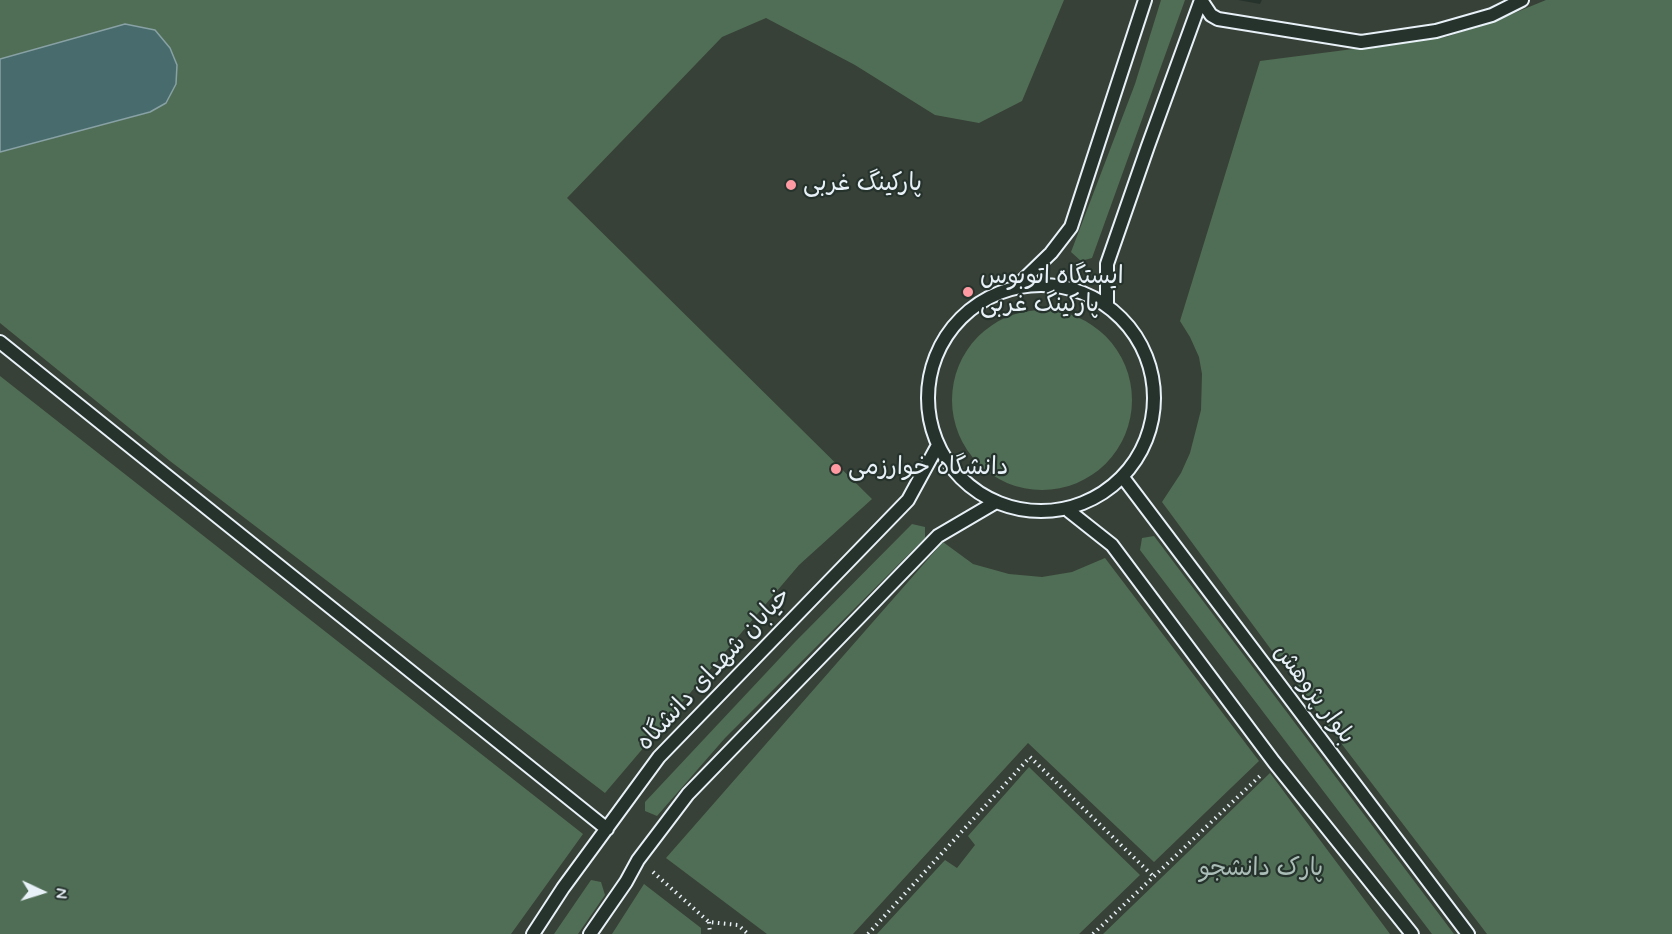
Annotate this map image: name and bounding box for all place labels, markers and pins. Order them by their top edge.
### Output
place label: پارکینگ غربی [803,171,922,199]
marker: پارکینگ غربی [784,178,798,192]
place label: ایستگاه اتوبوس پارکینگ غربی [980,264,1124,320]
marker: ایستگاه اتوبوس پارکینگ غربی [961,285,975,299]
place label: دانشگاه خوارزمی [848,455,1008,483]
marker: دانشگاه خوارزمی [829,462,843,476]

